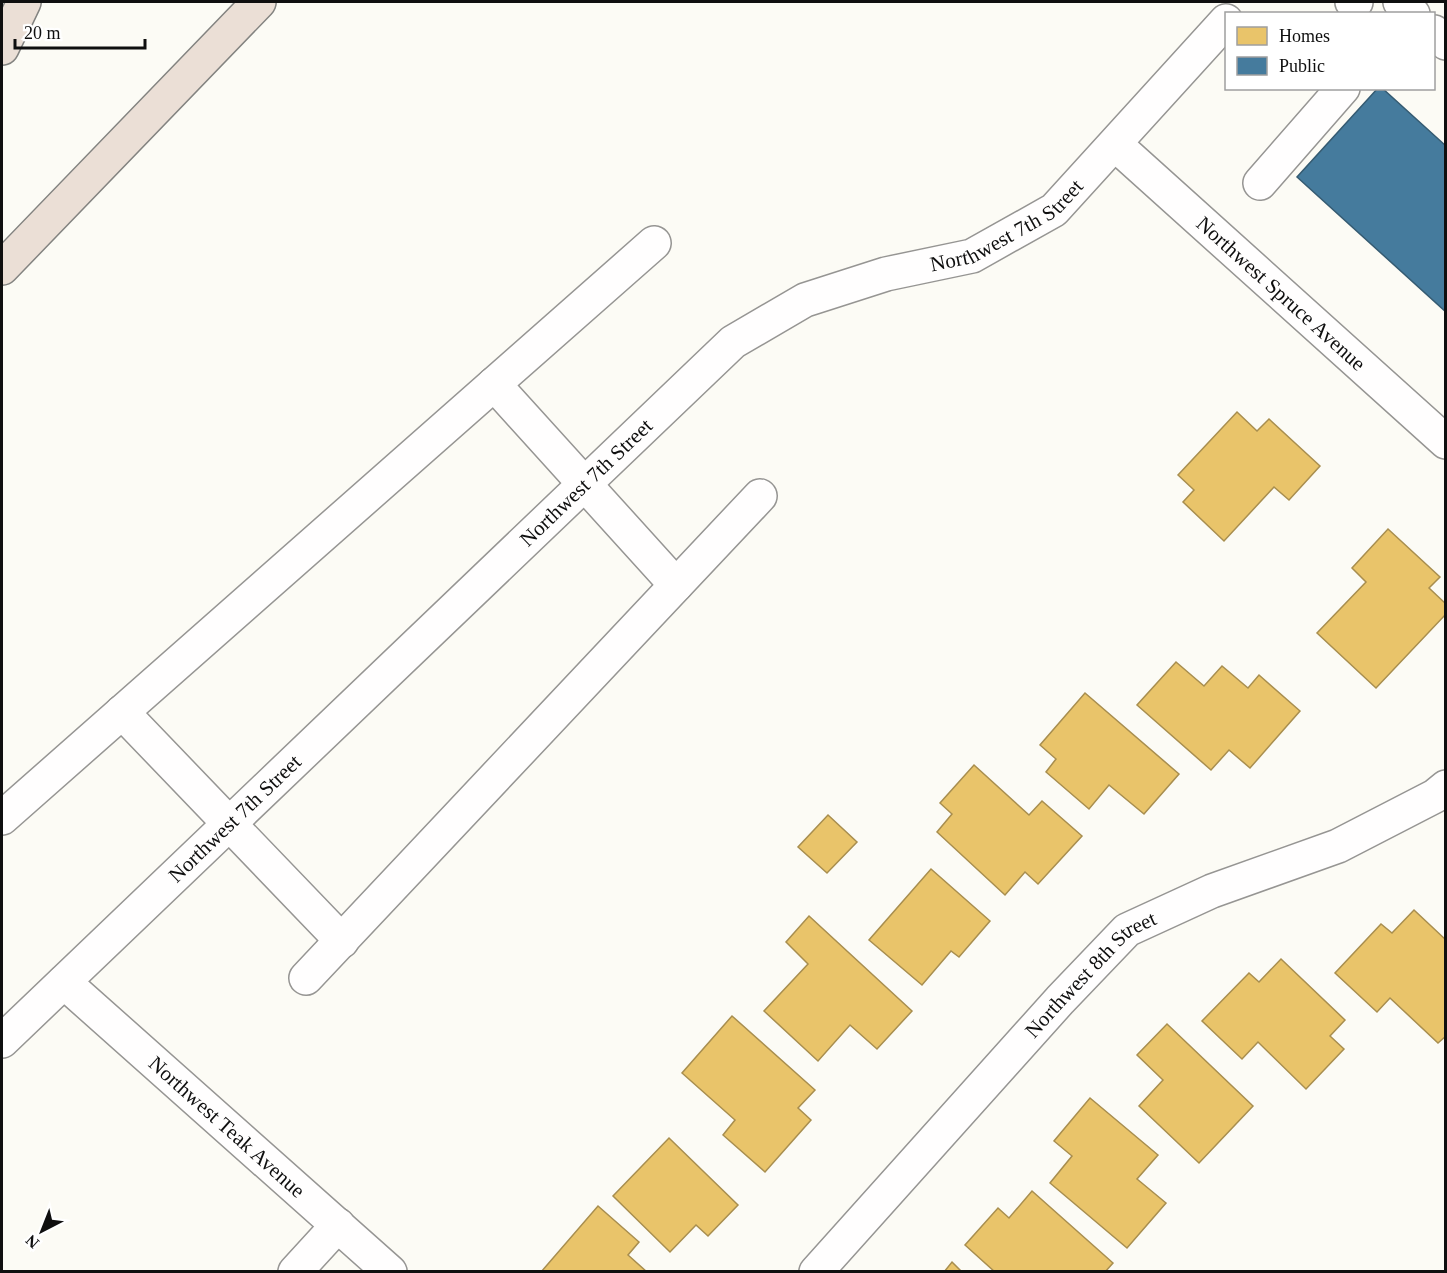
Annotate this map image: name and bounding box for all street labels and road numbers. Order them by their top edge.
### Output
street label: Northwest 7th Street [928,174,1088,276]
street label: Northwest Spruce Avenue [1192,211,1370,376]
street label: Northwest 7th Street [515,414,657,551]
street label: Northwest 7th Street [164,750,306,887]
street label: Northwest 8th Street [1020,906,1160,1043]
street label: Northwest Teak Avenue [144,1051,310,1203]

